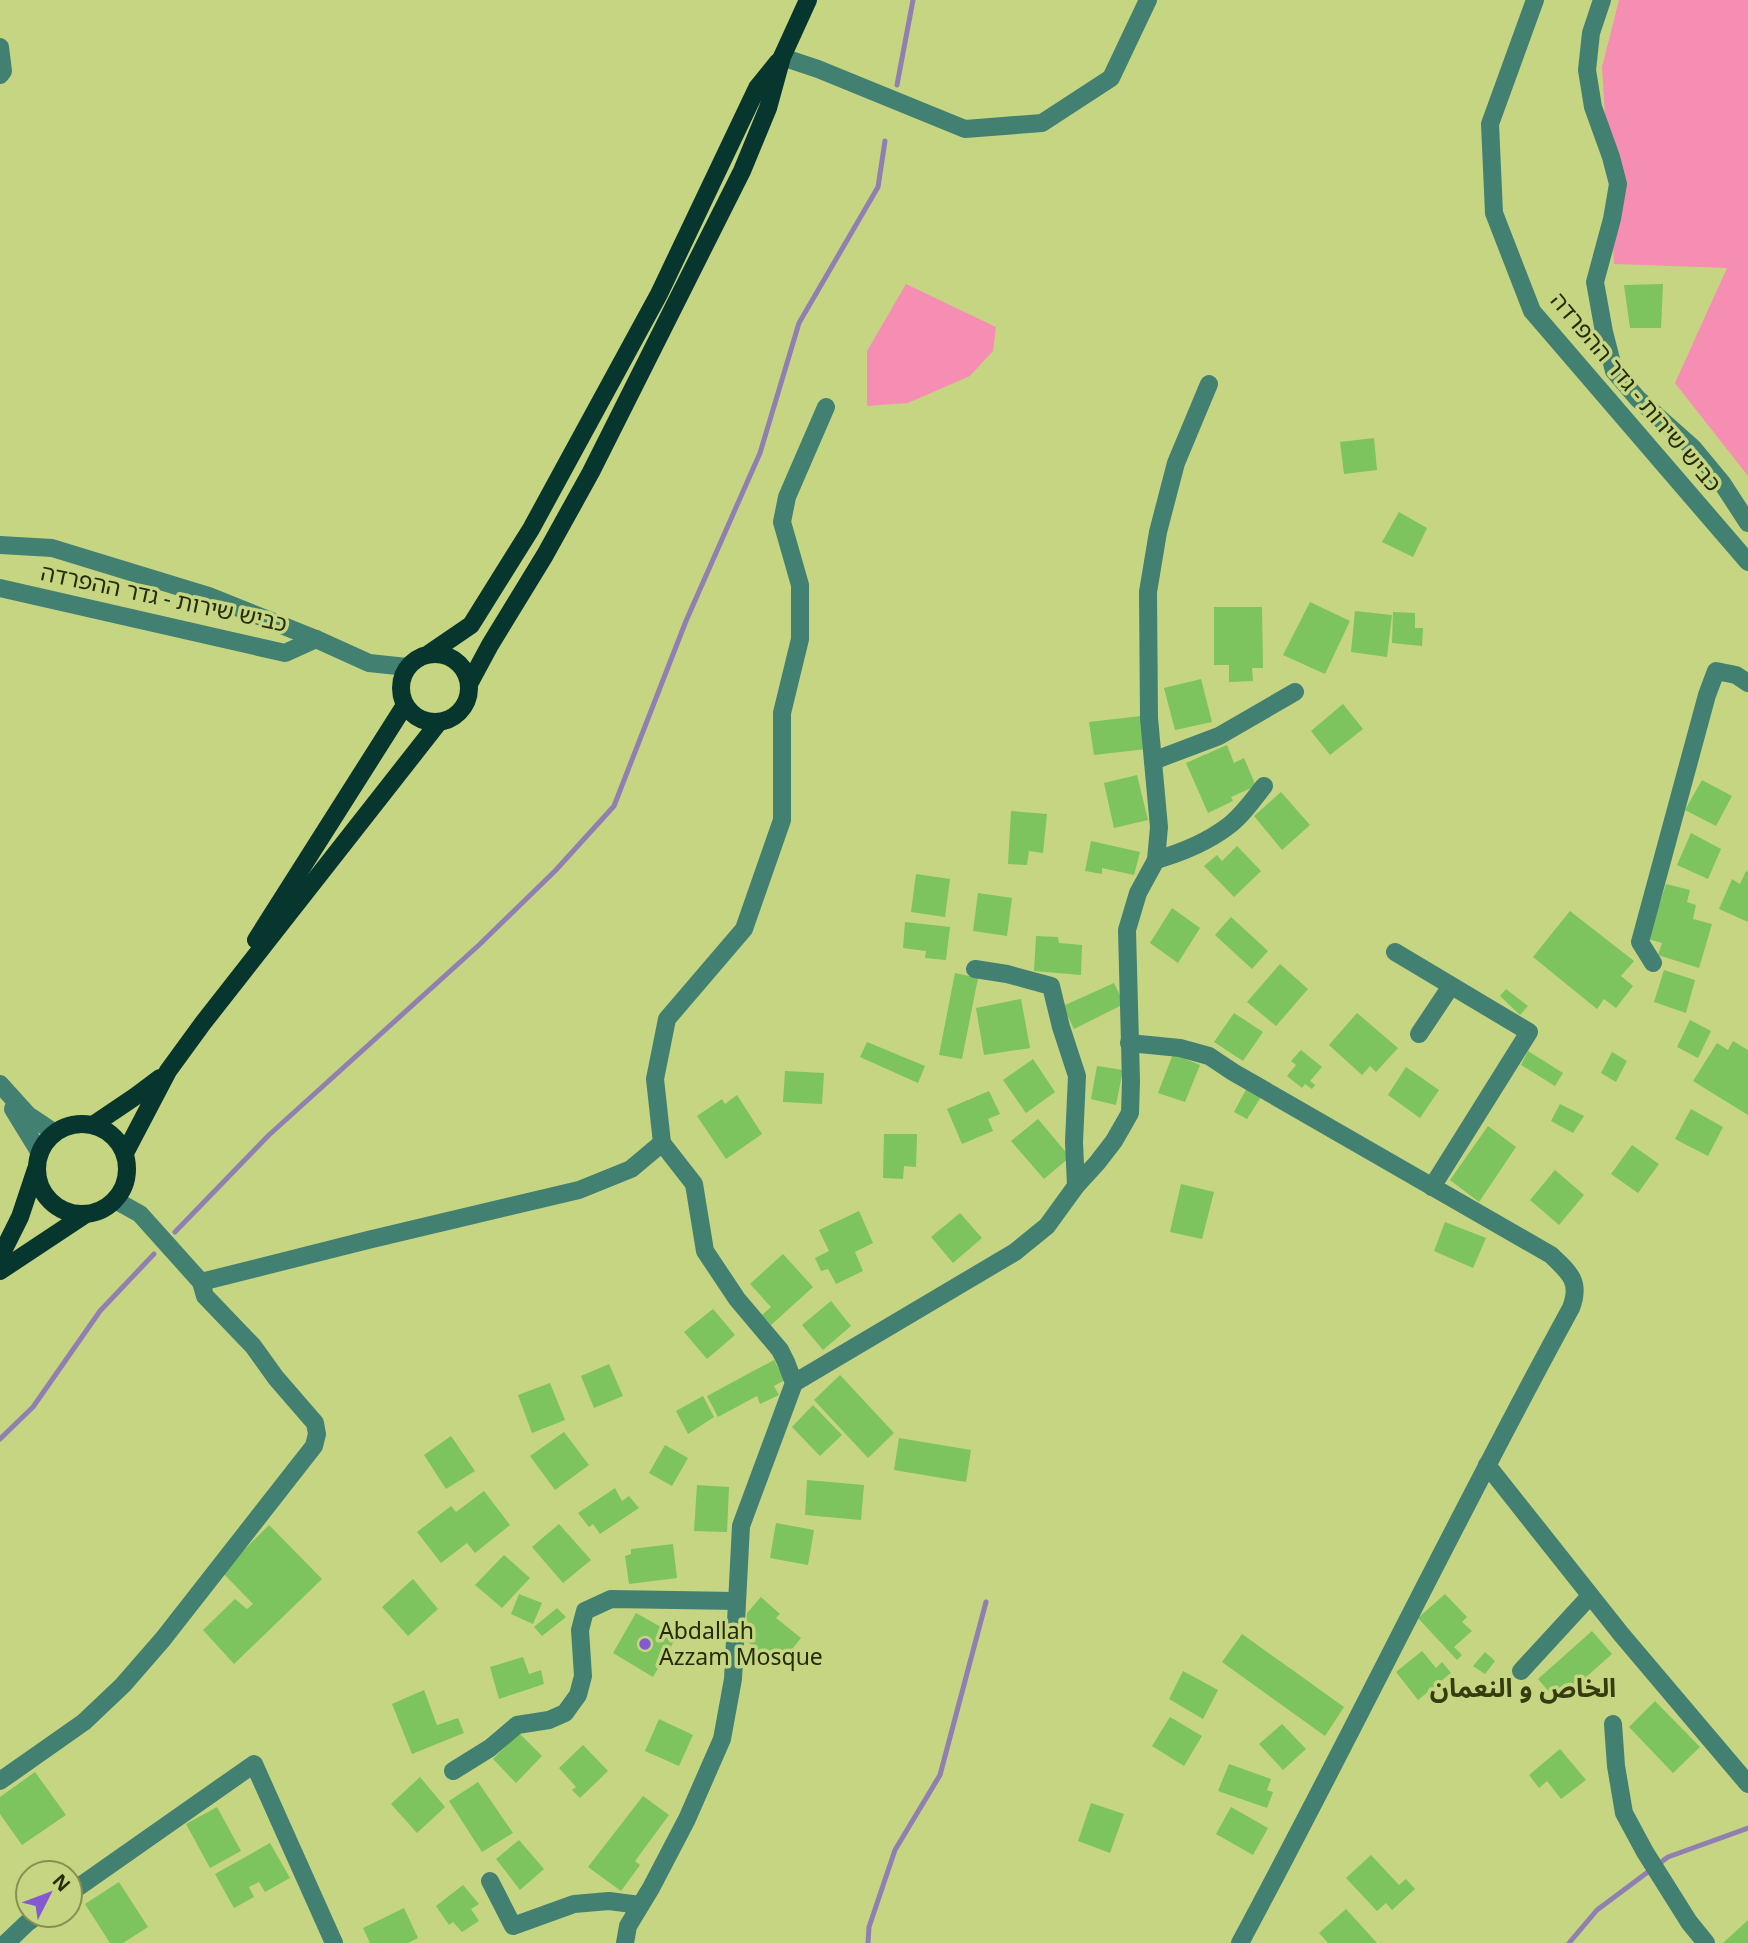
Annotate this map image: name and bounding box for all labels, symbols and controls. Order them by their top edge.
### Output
street label: כביש שירות - גדר ההפרדה [1544,285,1730,498]
street label: כביש שירות - גדר ההפרדה [38,555,290,639]
place label: Abdallah Azzam Mosque [659,1614,823,1672]
marker: Abdallah Azzam Mosque [637,1636,653,1652]
district label: الخاص و النعمان [1430,1669,1616,1705]
north arrow [14,1859,84,1929]
text: N [47,1868,76,1897]

